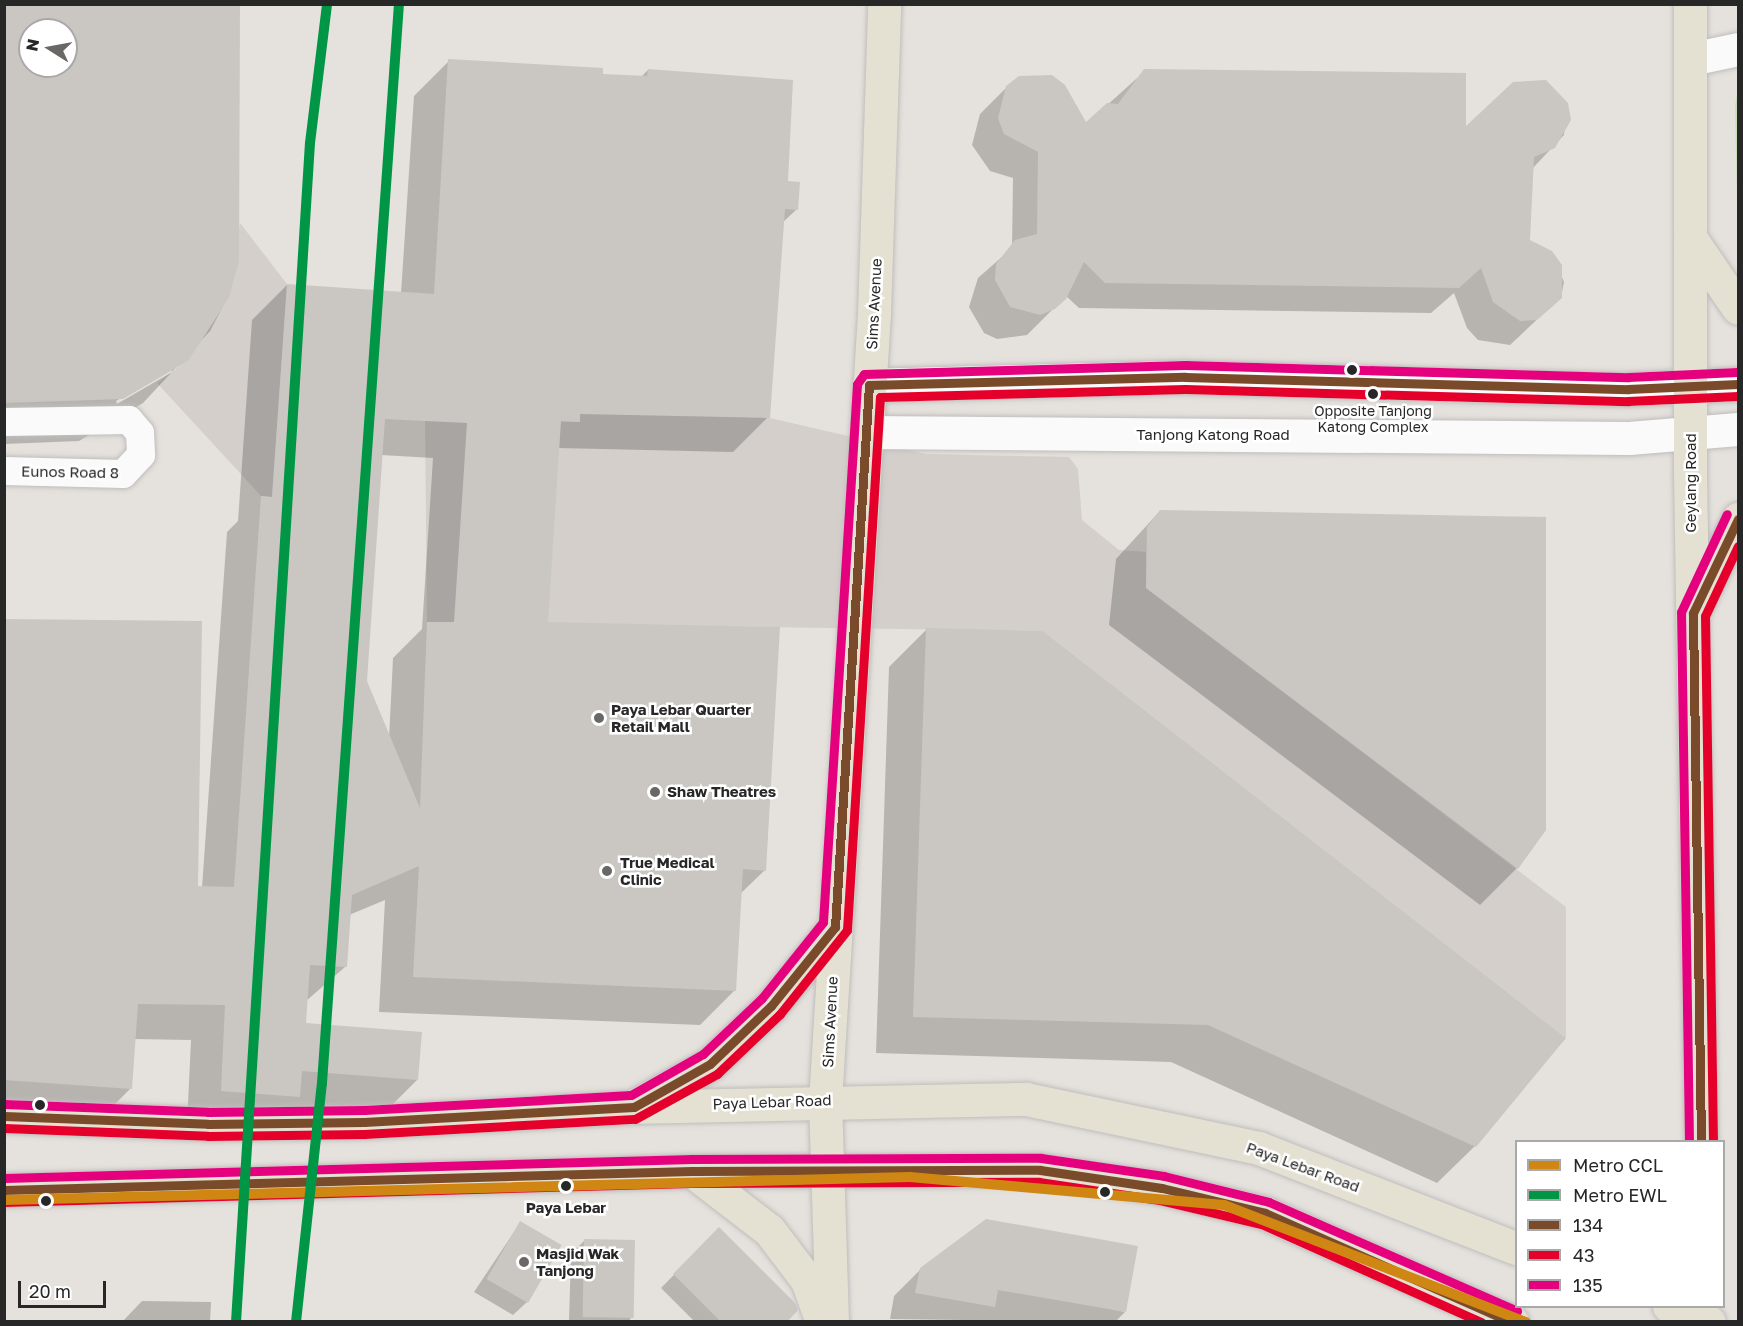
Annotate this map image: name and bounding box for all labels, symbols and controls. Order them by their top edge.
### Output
north arrow [18,18,78,78]
text: N [21,37,43,53]
street label: Sims Avenue [863,258,885,350]
unlabelled marker [1346,364,1358,376]
marker: Opposite Tanjong Katong Complex [1367,388,1379,400]
place label: Opposite Tanjong Katong Complex [1314,403,1432,436]
street label: Tanjong Katong Road [1136,426,1290,444]
street label: Geylang Road [1682,433,1700,533]
street label: Eunos Road 8 [21,462,119,482]
place label: Paya Lebar Quarter Retail Mall [611,700,751,735]
marker: Paya Lebar Quarter Retail Mall [592,711,606,725]
place label: Shaw Theatres [667,783,776,801]
marker: Shaw Theatres [648,785,662,799]
place label: True Medical Clinic [620,853,714,888]
marker: True Medical Clinic [598,862,616,880]
street label: Sims Avenue [819,976,841,1068]
street label: Paya Lebar Road [712,1091,832,1113]
unlabelled marker [34,1099,46,1111]
street label: Paya Lebar Road [1244,1138,1362,1196]
legend [1515,1140,1725,1308]
text: Metro CCL [1573,1154,1663,1176]
marker: Paya Lebar [555,1175,577,1197]
text: Metro EWL [1573,1184,1667,1206]
unlabelled marker [1099,1186,1111,1198]
unlabelled marker [40,1195,52,1207]
place label: Paya Lebar [526,1199,606,1217]
text: 134 [1573,1214,1603,1236]
place label: Masjid Wak Tanjong [536,1244,619,1279]
text: 43 [1573,1244,1595,1266]
marker: Masjid Wak Tanjong [517,1255,531,1269]
scale bar [21,1269,110,1307]
text: 135 [1573,1274,1603,1296]
text: 20 m [29,1280,71,1302]

